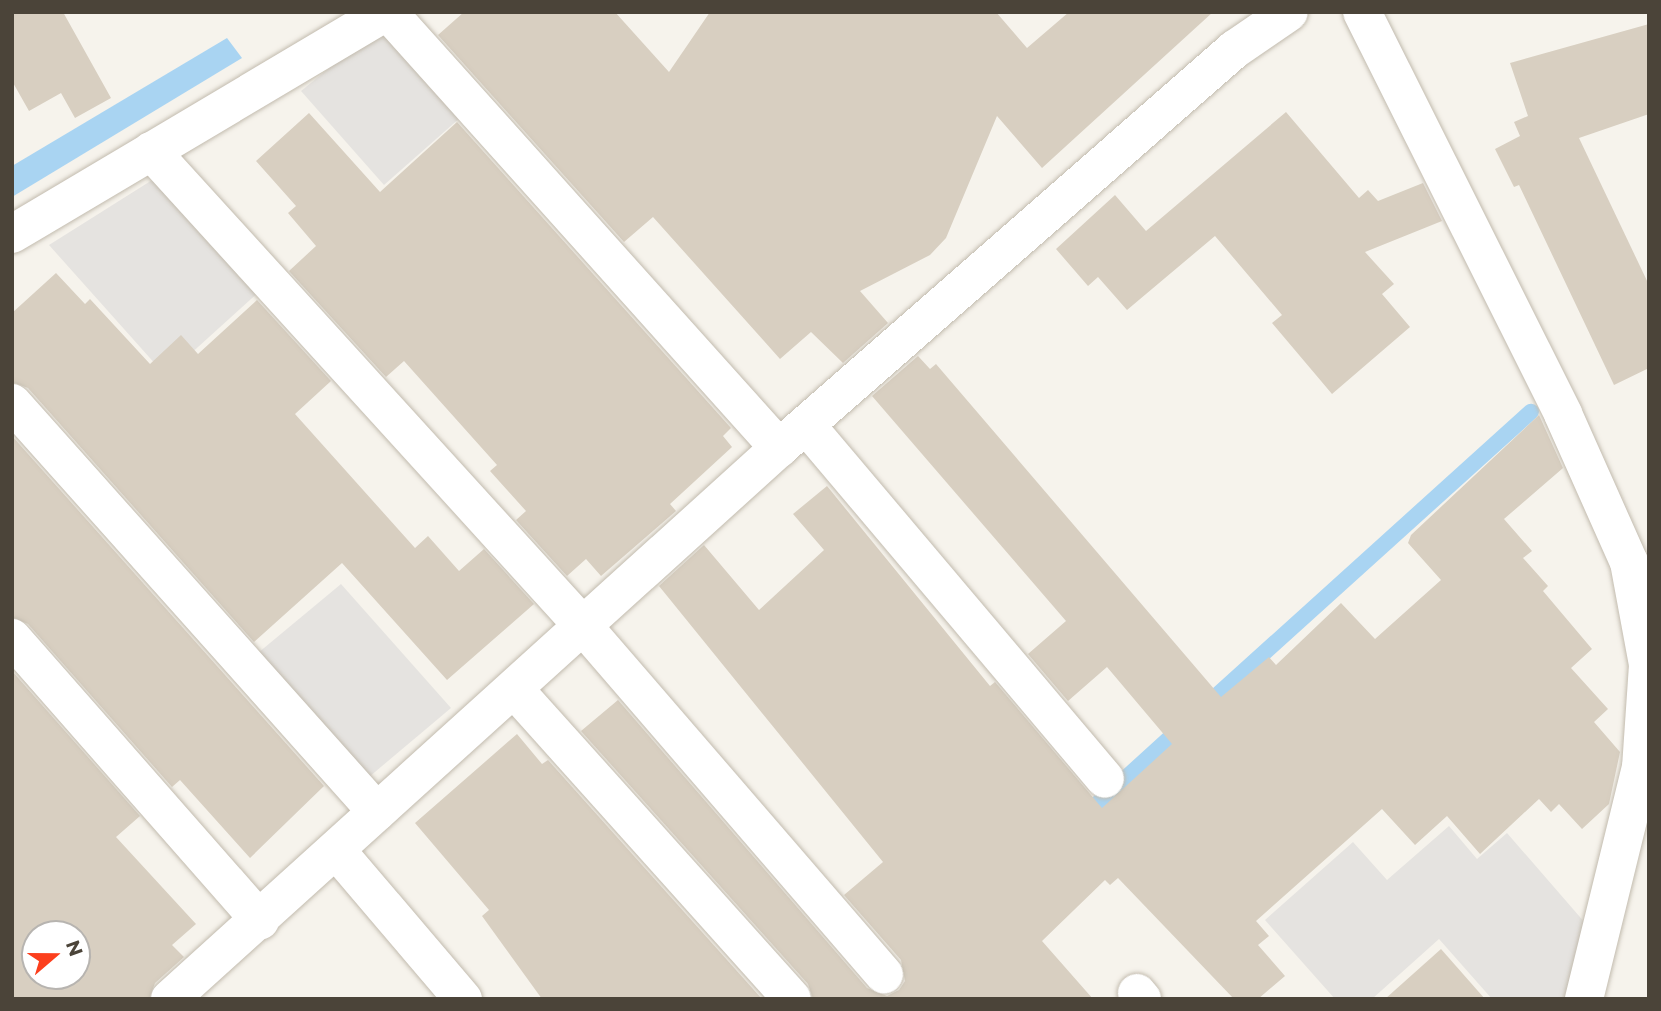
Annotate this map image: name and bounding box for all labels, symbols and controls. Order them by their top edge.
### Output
north arrow [21,920,91,990]
text: N [61,937,88,959]

